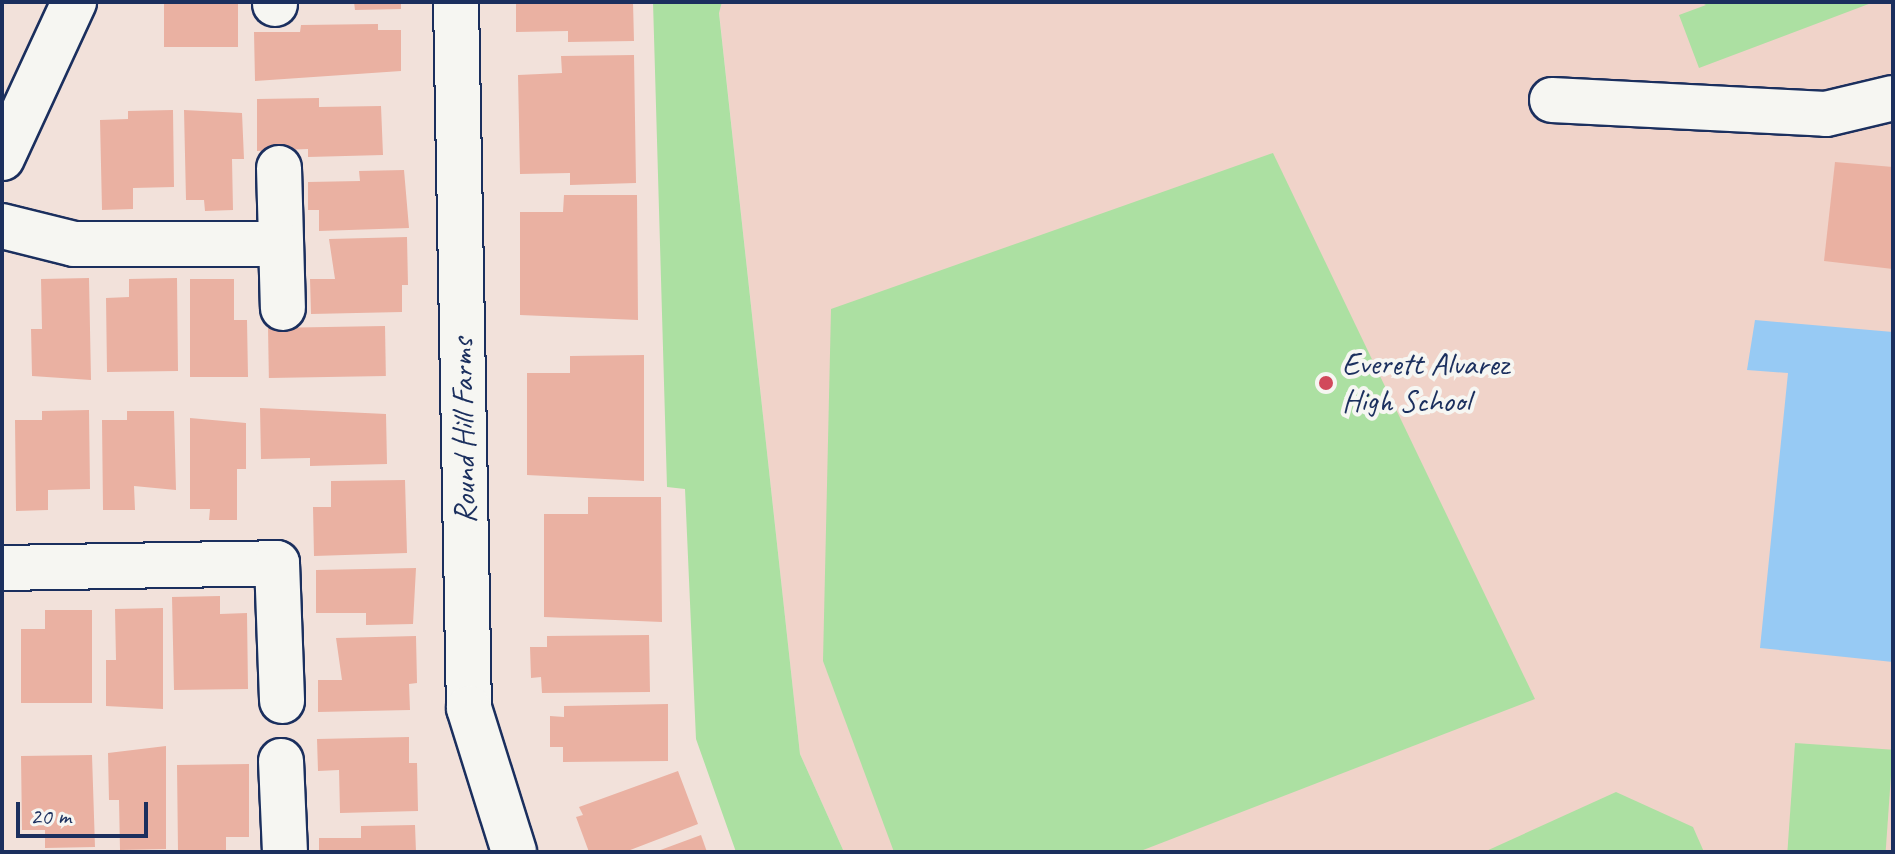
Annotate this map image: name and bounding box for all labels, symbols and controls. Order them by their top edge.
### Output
street label: Round Hill Farms [443,337,485,525]
place label: Everett Alvarez High School [1342,346,1508,421]
marker: Everett Alvarez High School [1317,374,1335,392]
scale bar [20,786,152,836]
text: 20 m [30,801,71,831]

